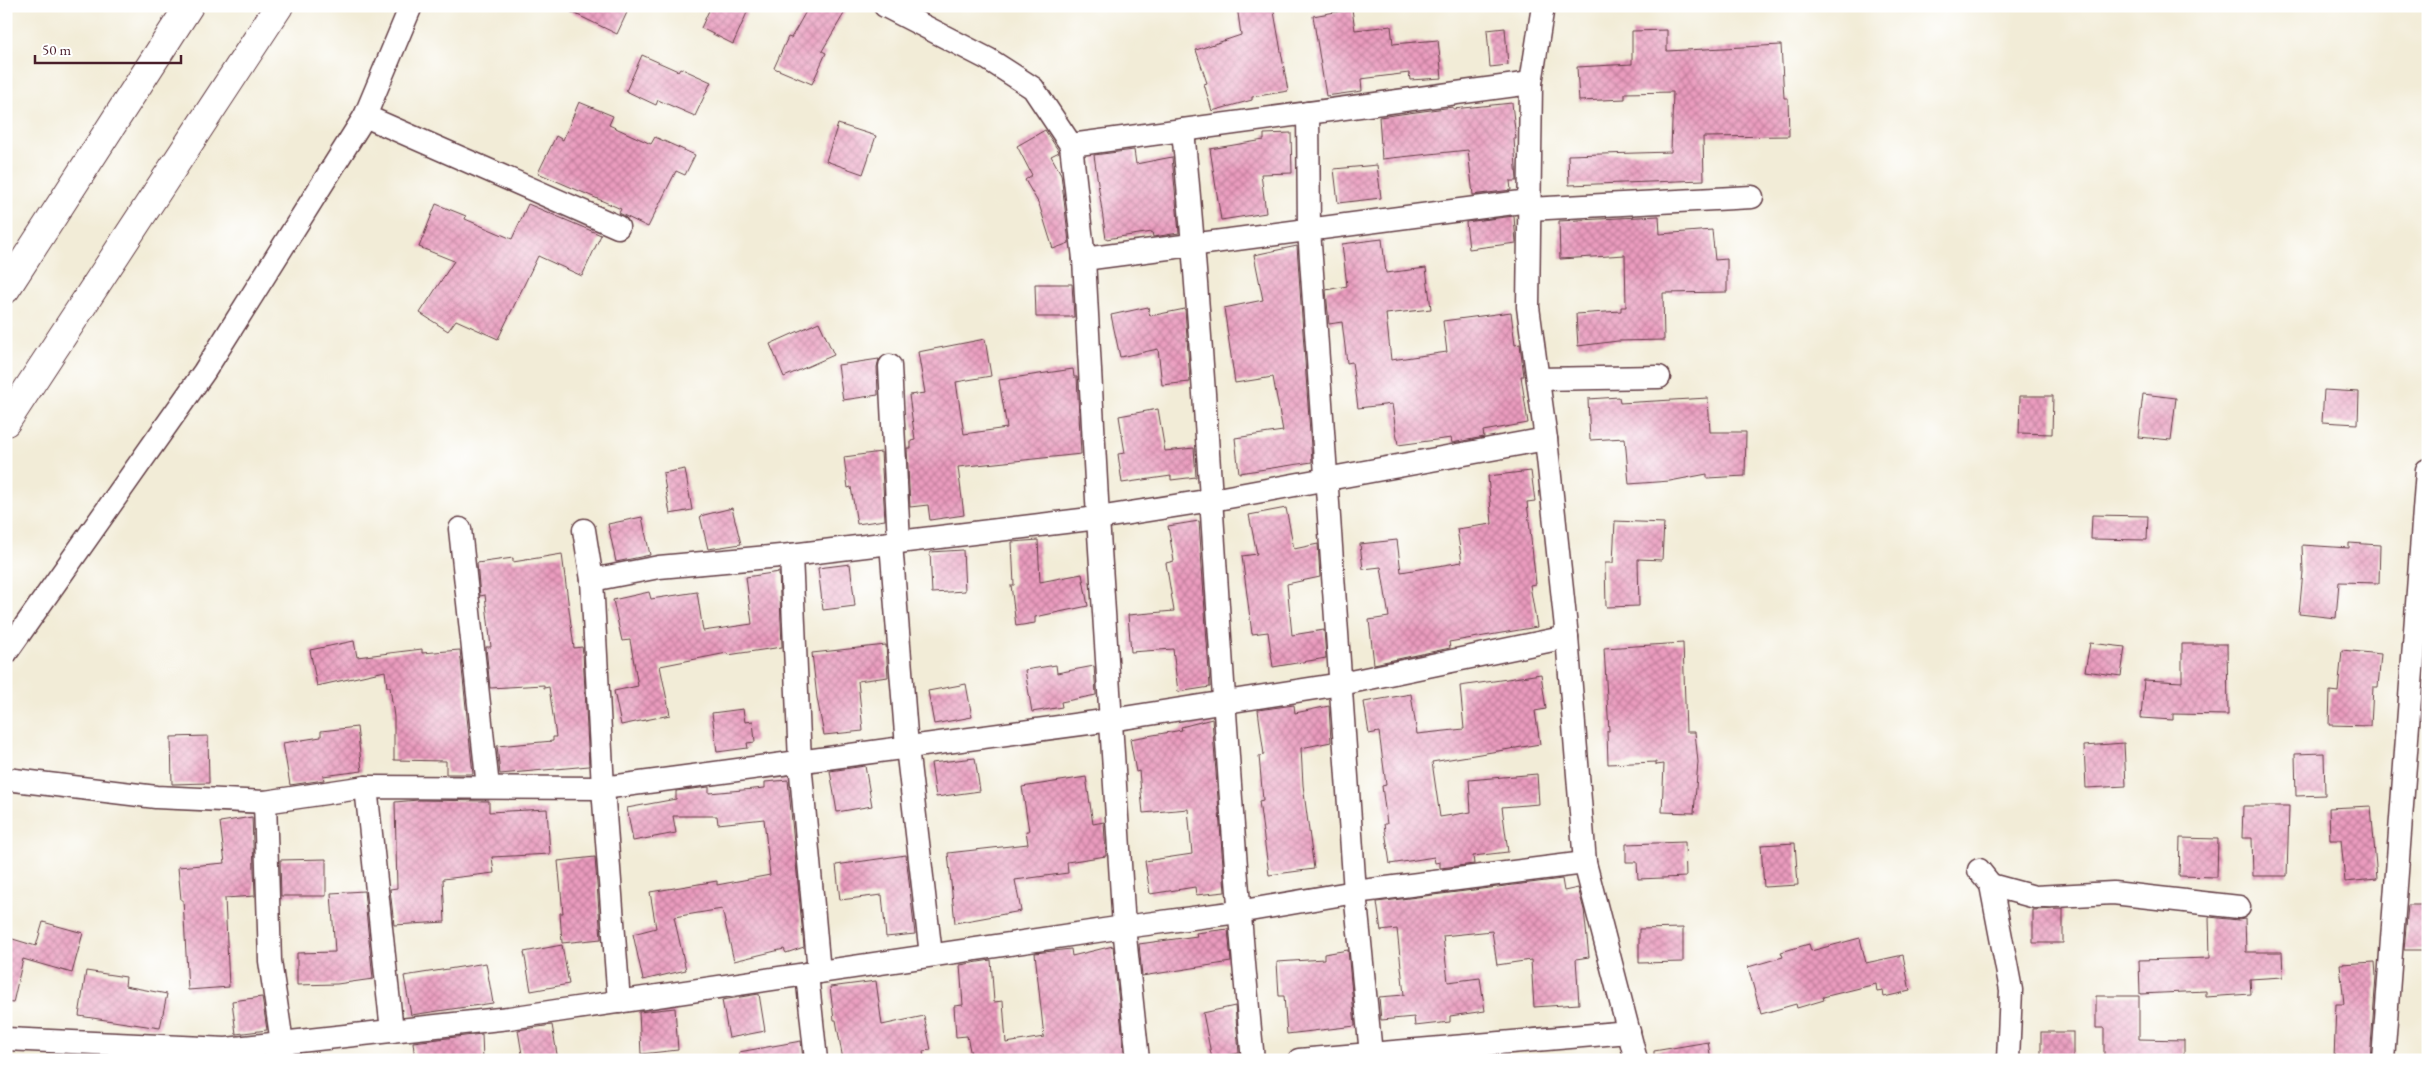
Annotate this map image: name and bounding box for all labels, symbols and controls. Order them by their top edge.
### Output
scale bar [35,32,181,64]
text: 50 m [42,40,71,59]

